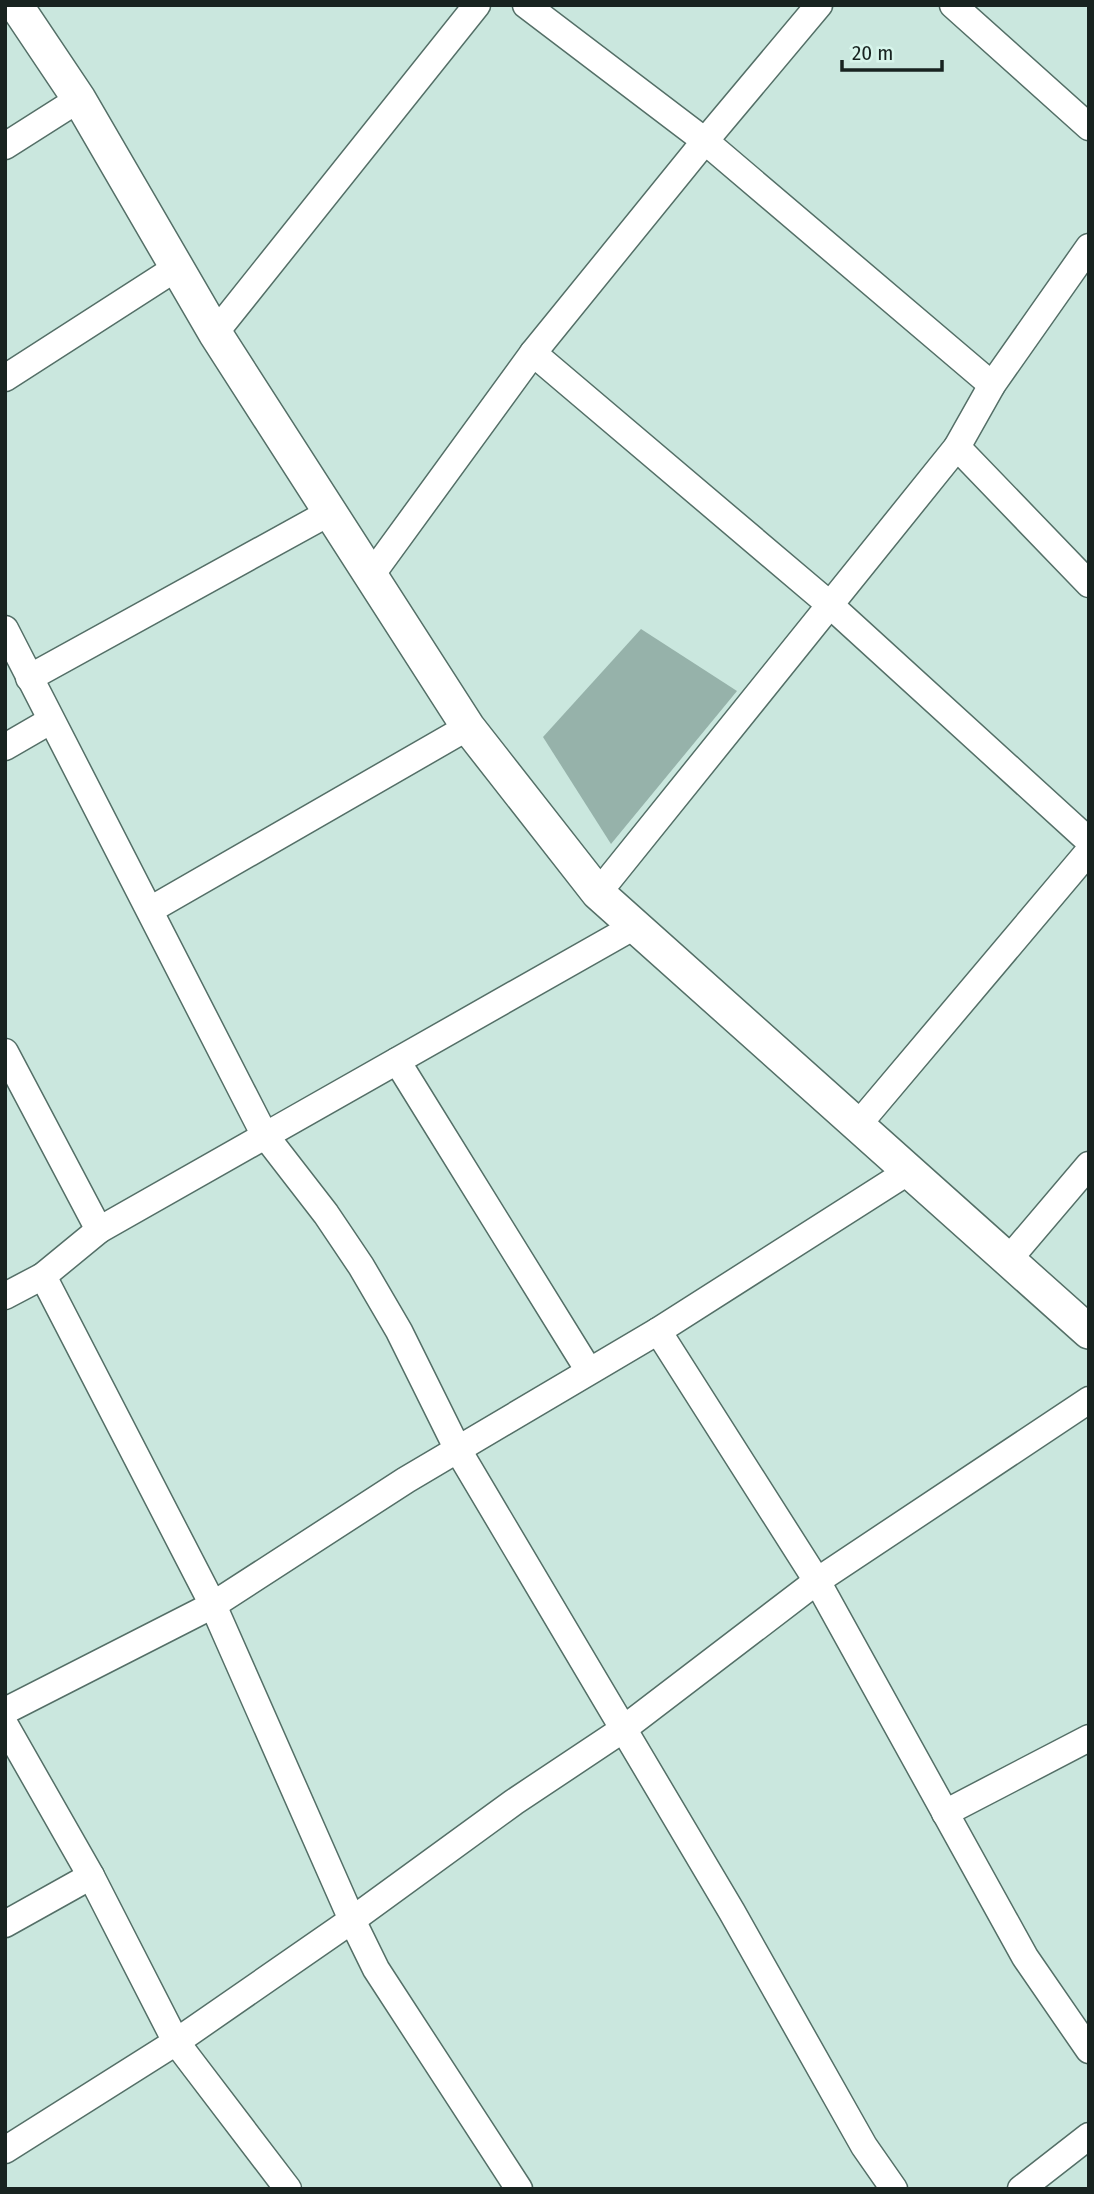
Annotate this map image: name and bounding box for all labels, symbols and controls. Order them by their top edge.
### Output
scale bar [842,28,942,72]
text: 20 m [852,40,893,66]

